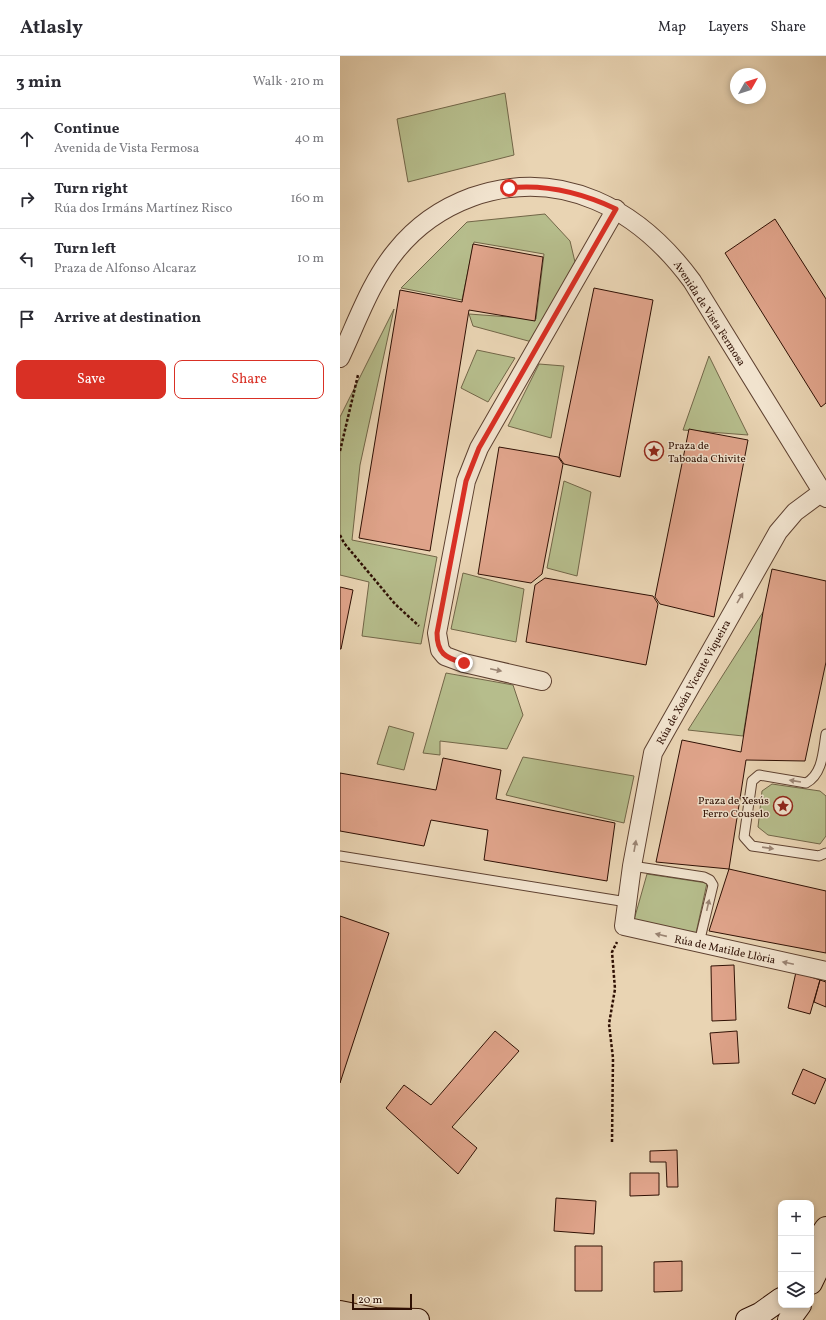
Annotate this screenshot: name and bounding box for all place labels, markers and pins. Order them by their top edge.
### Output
place label: Praza de Taboada Chivite [668,439,746,467]
place icon: Praza de Taboada Chivite [643,440,665,462]
place label: Praza de Xesús Ferro Couselo [698,794,769,822]
place icon: Praza de Xesús Ferro Couselo [772,795,794,817]

